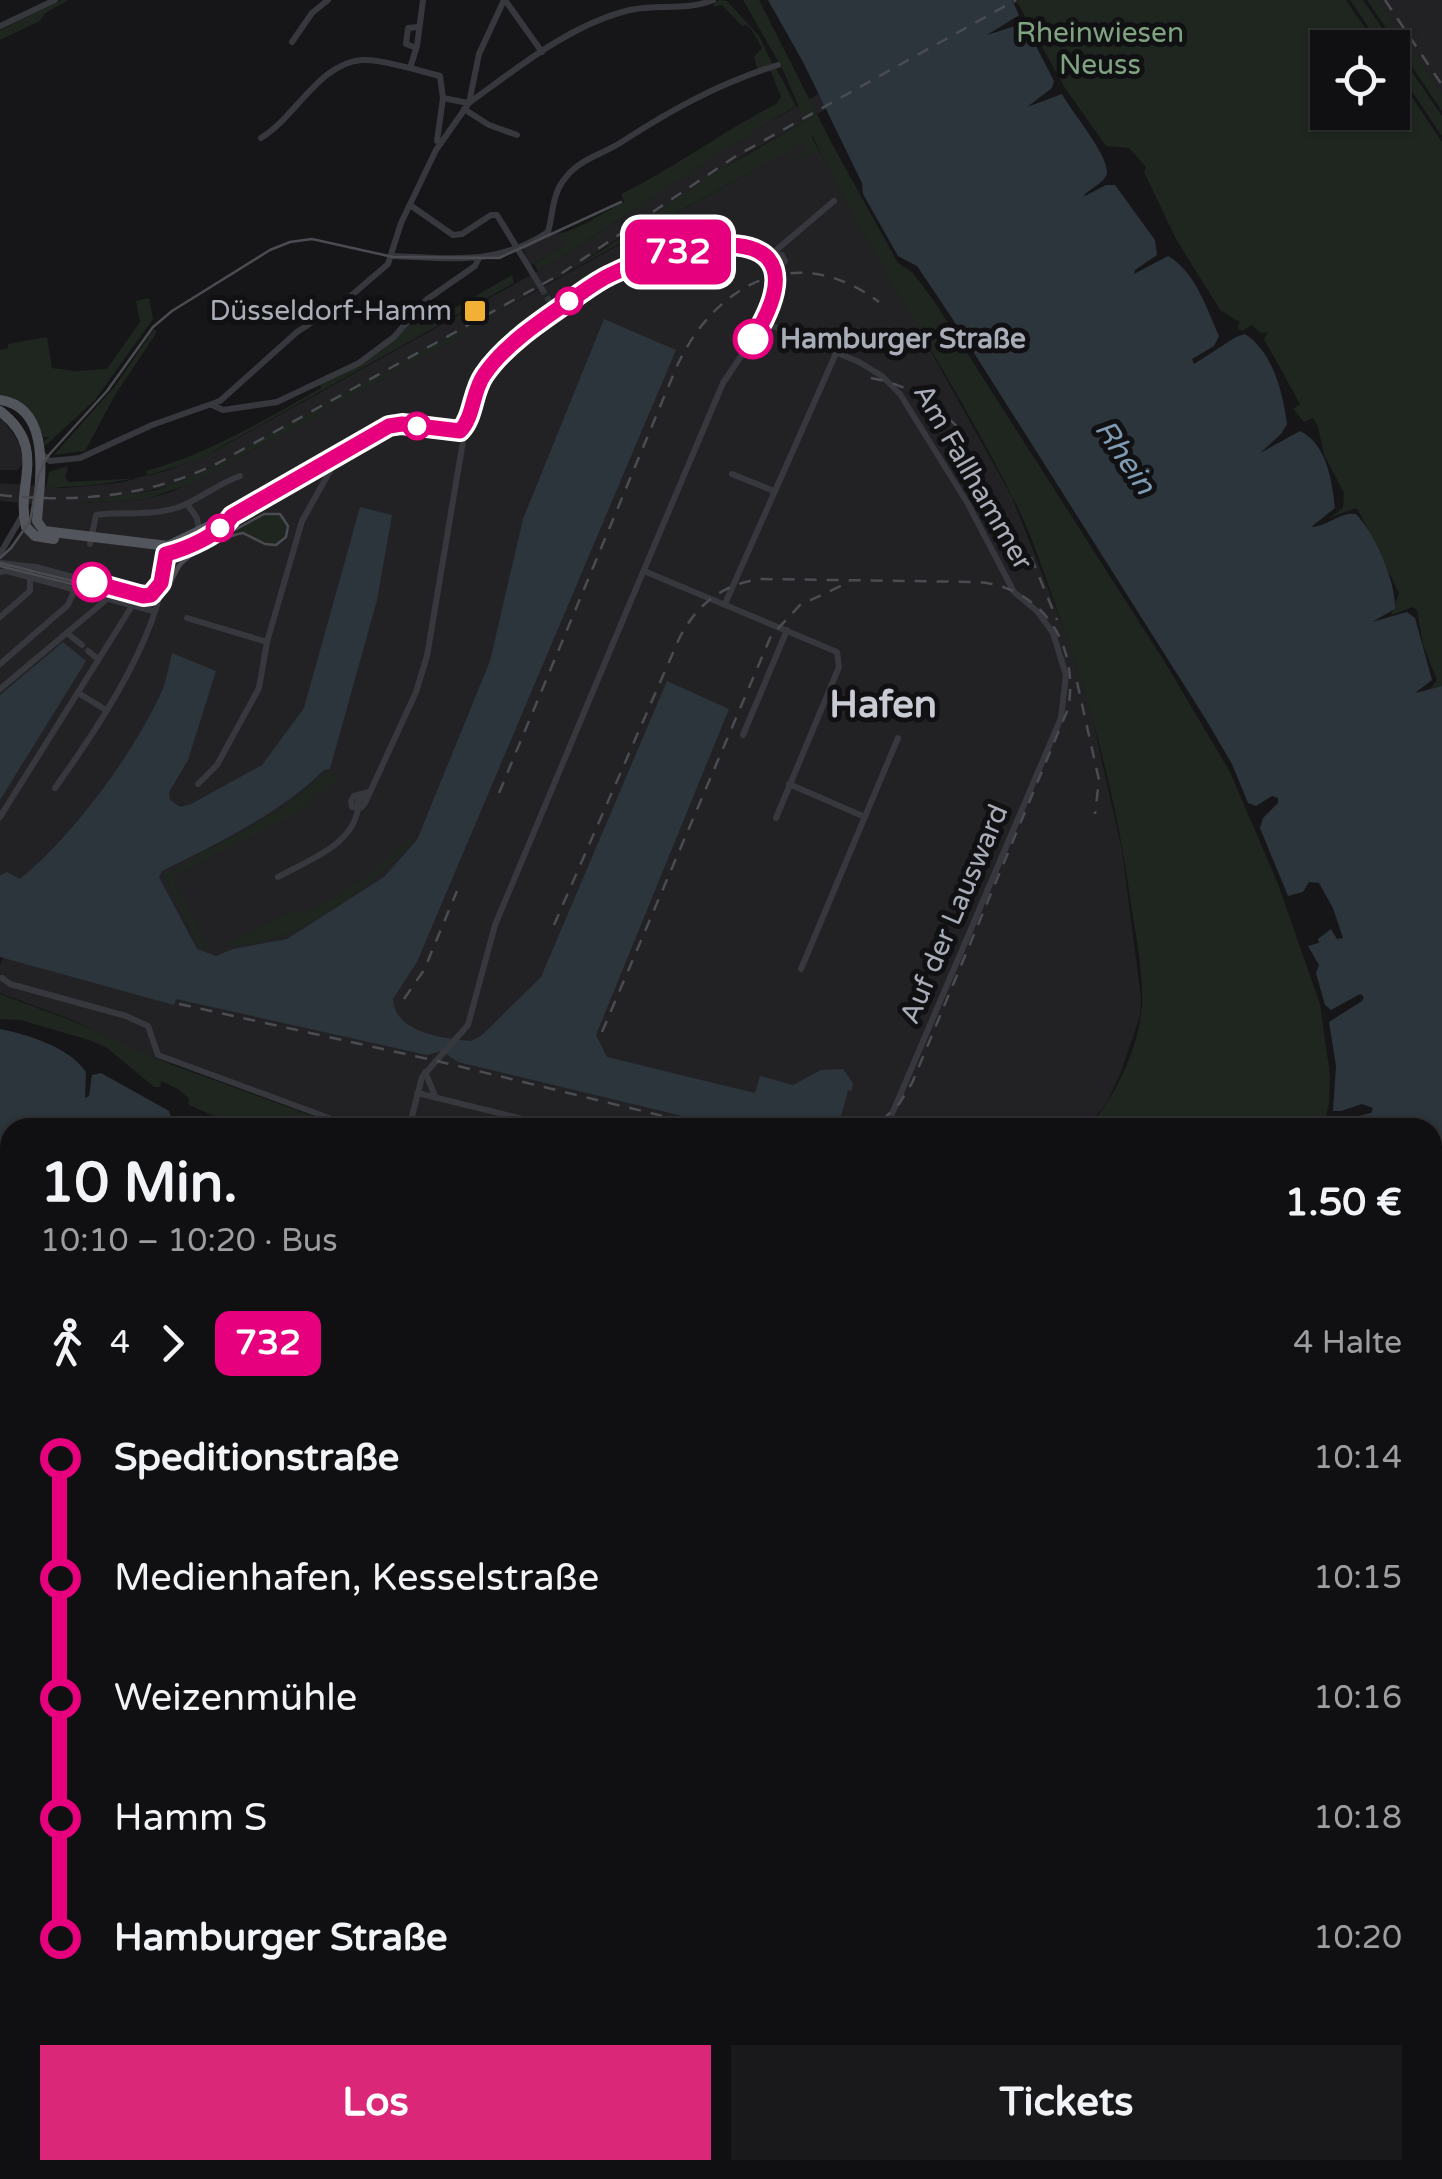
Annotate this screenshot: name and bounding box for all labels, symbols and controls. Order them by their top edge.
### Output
park label: Rheinwiesen Neuss [1016,16,1184,82]
map controls [1310,30,1410,130]
button: locate [1310,30,1410,130]
line badge: 732 [620,220,736,284]
text: 732 [645,231,711,273]
unlabelled marker [556,288,582,314]
place label: Düsseldorf-Hamm [209,294,452,328]
marker: Düsseldorf-Hamm [462,298,488,324]
marker: Hamburger Straße [734,320,772,358]
place label: Hamburger Straße [780,322,1026,356]
street label: Am Fallhammer [906,378,1040,576]
unlabelled marker [404,413,430,439]
water label: Rhein [1087,413,1164,502]
unlabelled marker [207,515,233,541]
unlabelled marker [73,563,111,601]
district label: Hafen [829,682,937,728]
street label: Auf der Lausward [892,799,1016,1029]
text: 10 Min. [40,1151,237,1217]
text: 1.50 € [1285,1180,1402,1226]
text: 10:10 – 10:20 · Bus [40,1222,338,1260]
icon: walk [40,1316,95,1371]
icon: forward [145,1316,200,1371]
text: 732 [235,1322,301,1364]
text: 4 [110,1324,130,1362]
text: 4 Halte [1293,1324,1402,1362]
text: Speditionstraße [114,1435,399,1481]
text: 10:14 [1313,1439,1402,1477]
text: Medienhafen, Kesselstraße [114,1555,599,1601]
text: 10:15 [1313,1559,1402,1597]
text: Weizenmühle [114,1675,357,1721]
text: 10:16 [1313,1679,1402,1717]
text: Hamm S [114,1795,267,1841]
text: 10:18 [1313,1799,1402,1837]
text: Hamburger Straße [114,1915,448,1961]
text: 10:20 [1313,1919,1402,1957]
button: Los [40,2045,711,2160]
button: Tickets [731,2045,1402,2160]

